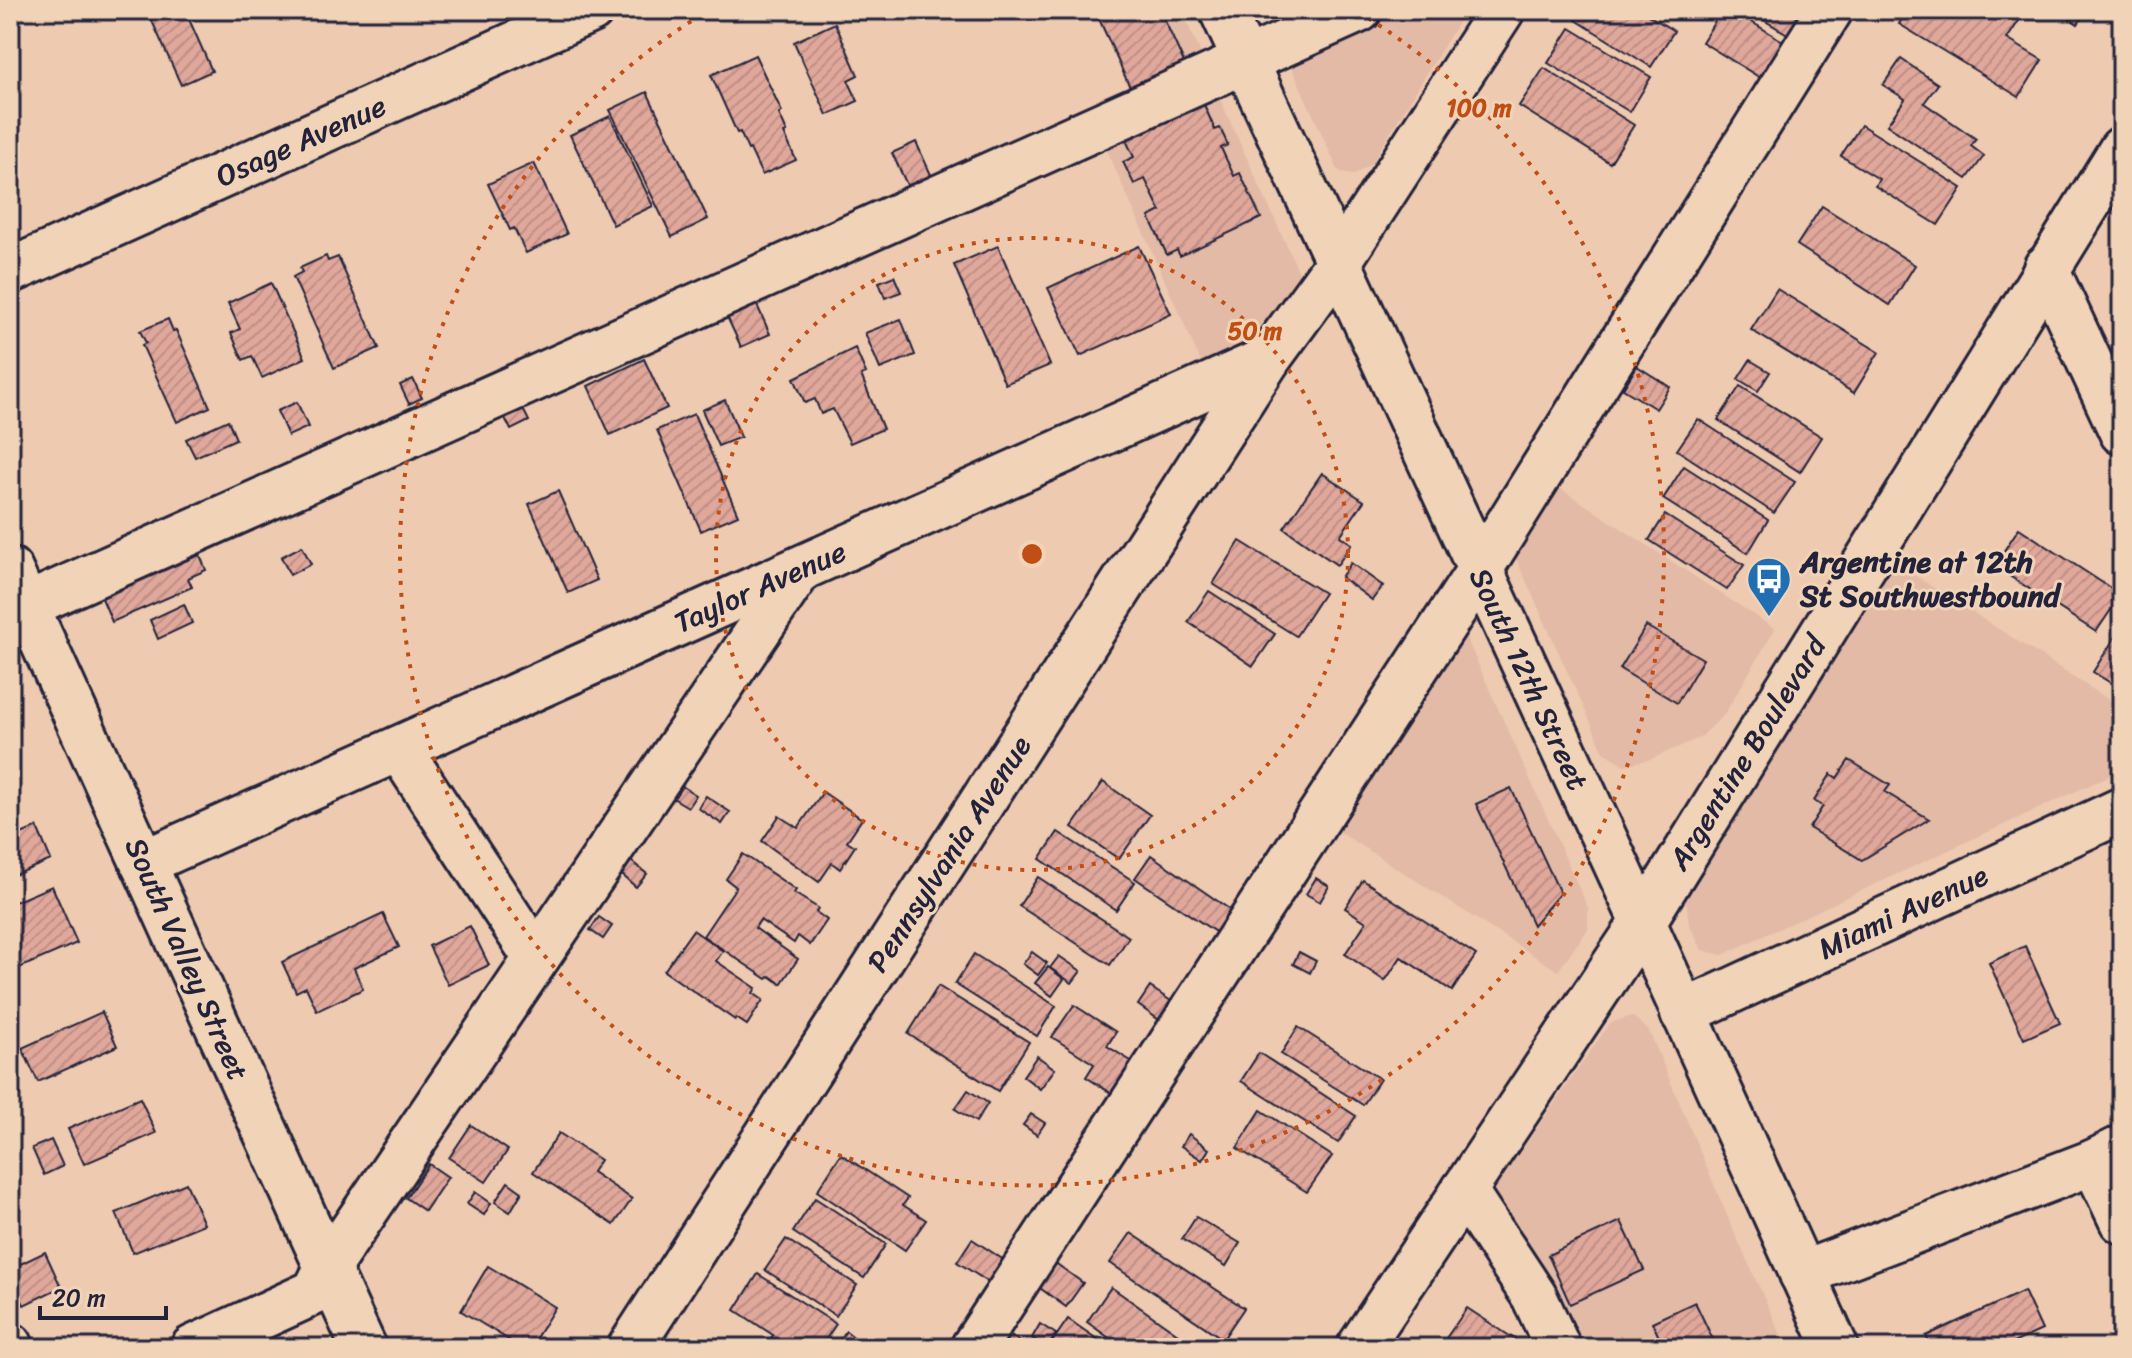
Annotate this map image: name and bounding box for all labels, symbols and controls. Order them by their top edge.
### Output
street label: Osage Avenue [207,79,395,203]
text: 100 m [1446,87,1512,129]
text: 50 m [1228,310,1283,352]
street label: Taylor Avenue [665,525,855,649]
place label: Argentine at 12th St Southwestbound [1798,535,2062,623]
centre of rings [1018,540,1046,568]
bus stop icon: Argentine at 12th St Southwestbound [1745,555,1793,618]
street label: South 12th Street [1454,558,1604,800]
street label: Argentine Boulevard [1652,623,1842,882]
street label: Pennsylvania Avenue [852,724,1046,984]
street label: South Valley Street [109,828,265,1090]
street label: Miami Avenue [1809,849,1997,975]
scale bar [40,1270,166,1320]
text: 20 m [52,1277,106,1319]

